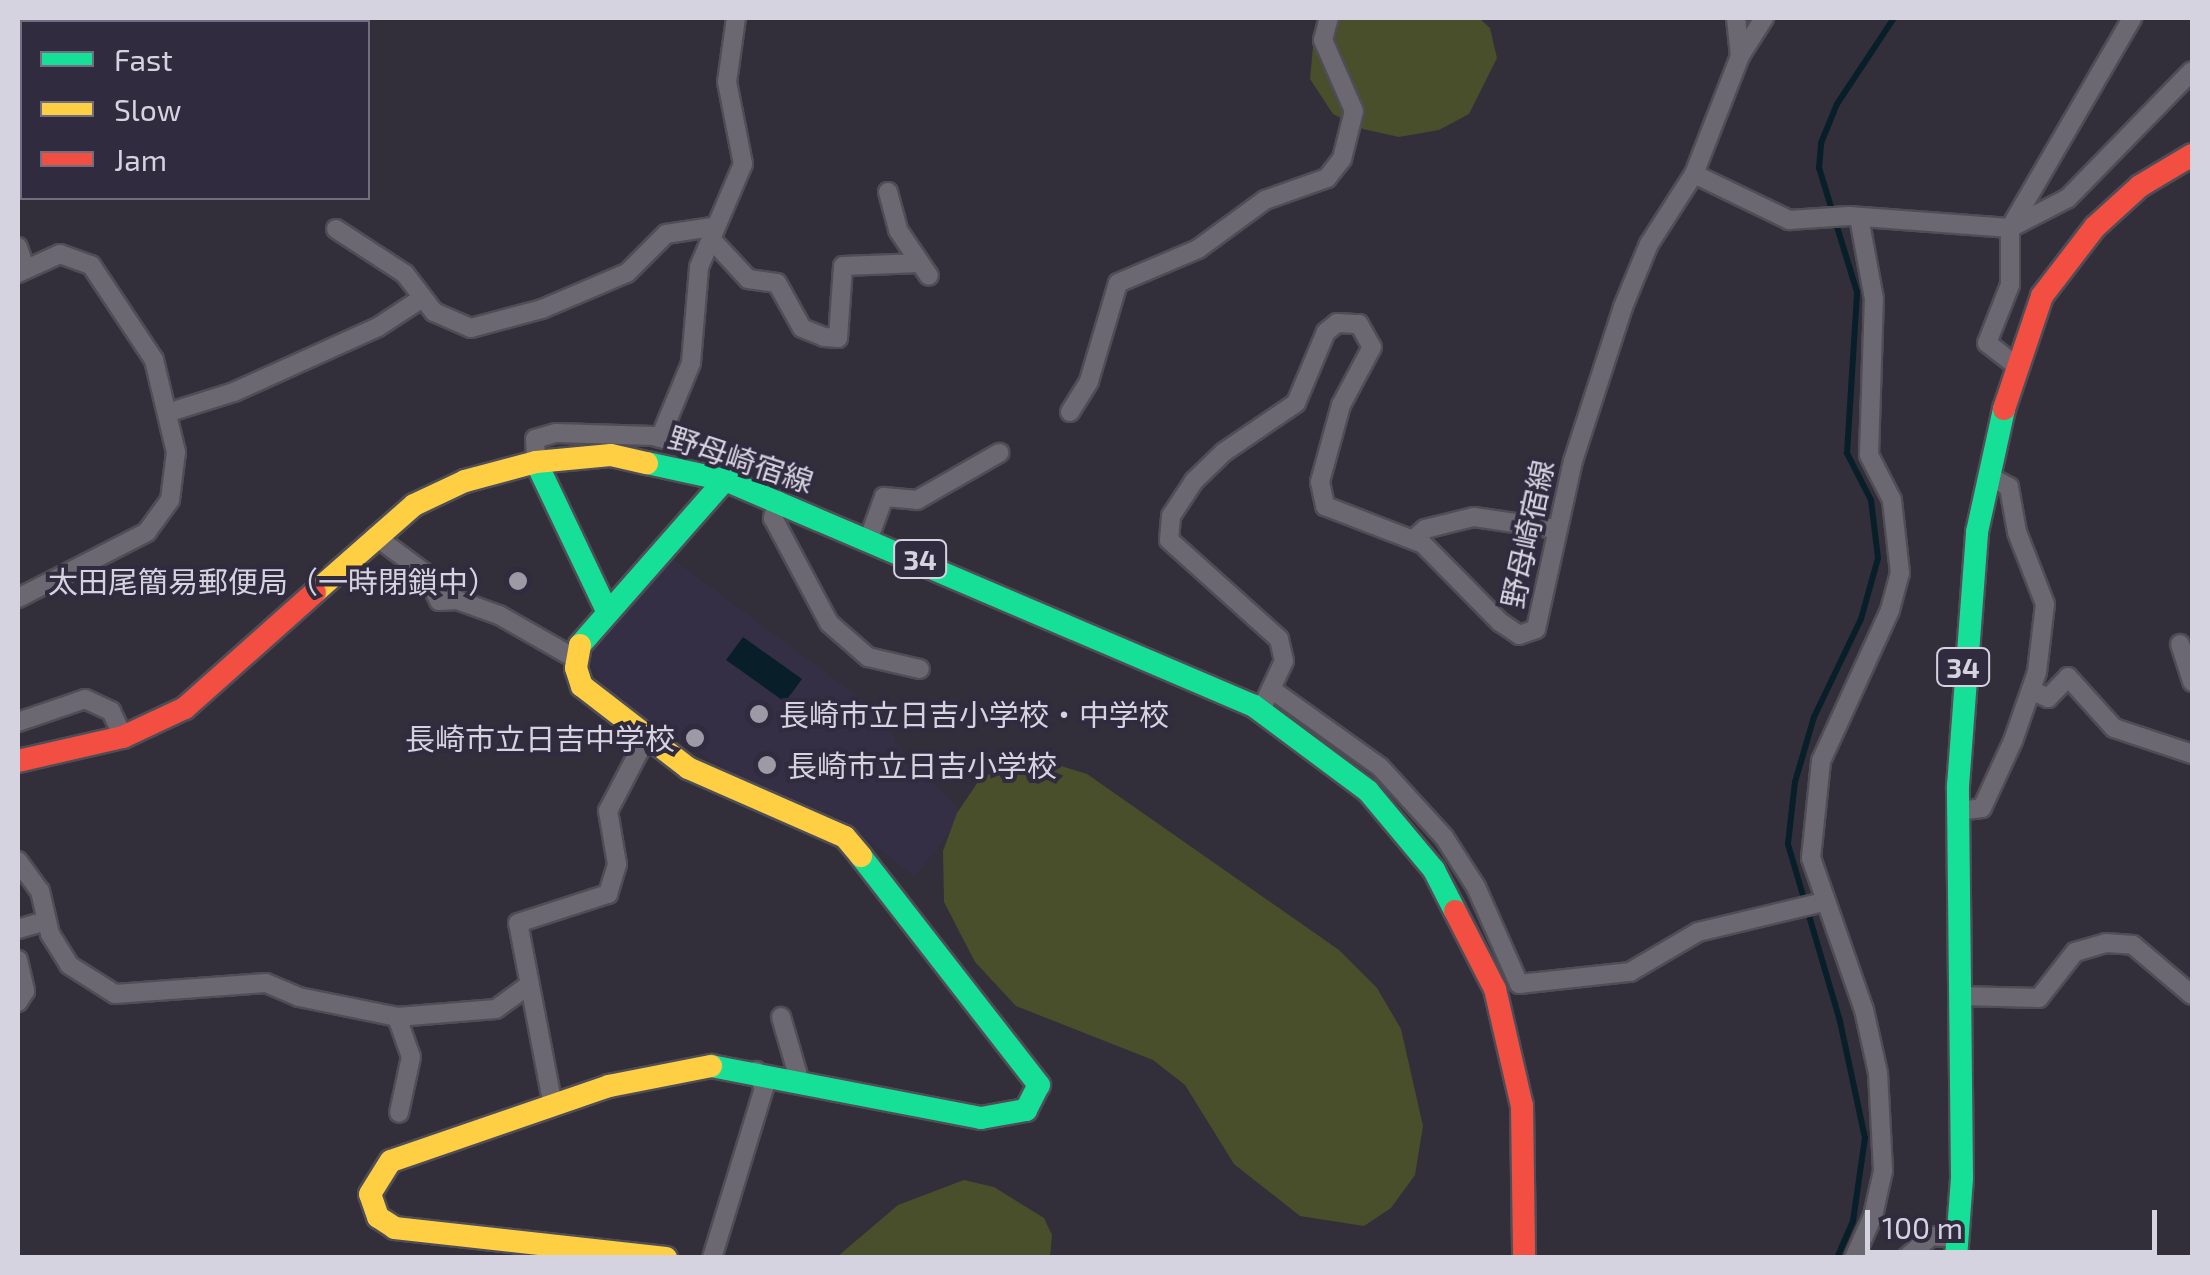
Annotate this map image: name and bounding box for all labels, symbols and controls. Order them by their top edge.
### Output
legend [20,20,370,200]
text: Fast [114,41,173,77]
text: Slow [114,91,181,127]
text: Jam [114,141,167,177]
street label: 野母崎宿線 [664,419,818,499]
street label: 野母崎宿線 [1494,457,1560,611]
road number: 34 [892,536,948,582]
place label: 太田尾簡易郵便局（一時閉鎖中） [48,563,498,599]
marker: 太田尾簡易郵便局（一時閉鎖中） [507,570,529,592]
road number: 34 [1936,644,1990,690]
place label: 長崎市立日吉小学校・中学校 [779,696,1169,732]
marker: 長崎市立日吉小学校・中学校 [748,703,770,725]
place label: 長崎市立日吉中学校 [405,720,675,756]
marker: 長崎市立日吉中学校 [684,727,706,749]
place label: 長崎市立日吉小学校 [787,747,1057,783]
marker: 長崎市立日吉小学校 [756,754,778,776]
scale bar [1870,1190,2162,1252]
text: 100 m [1882,1209,1963,1245]

